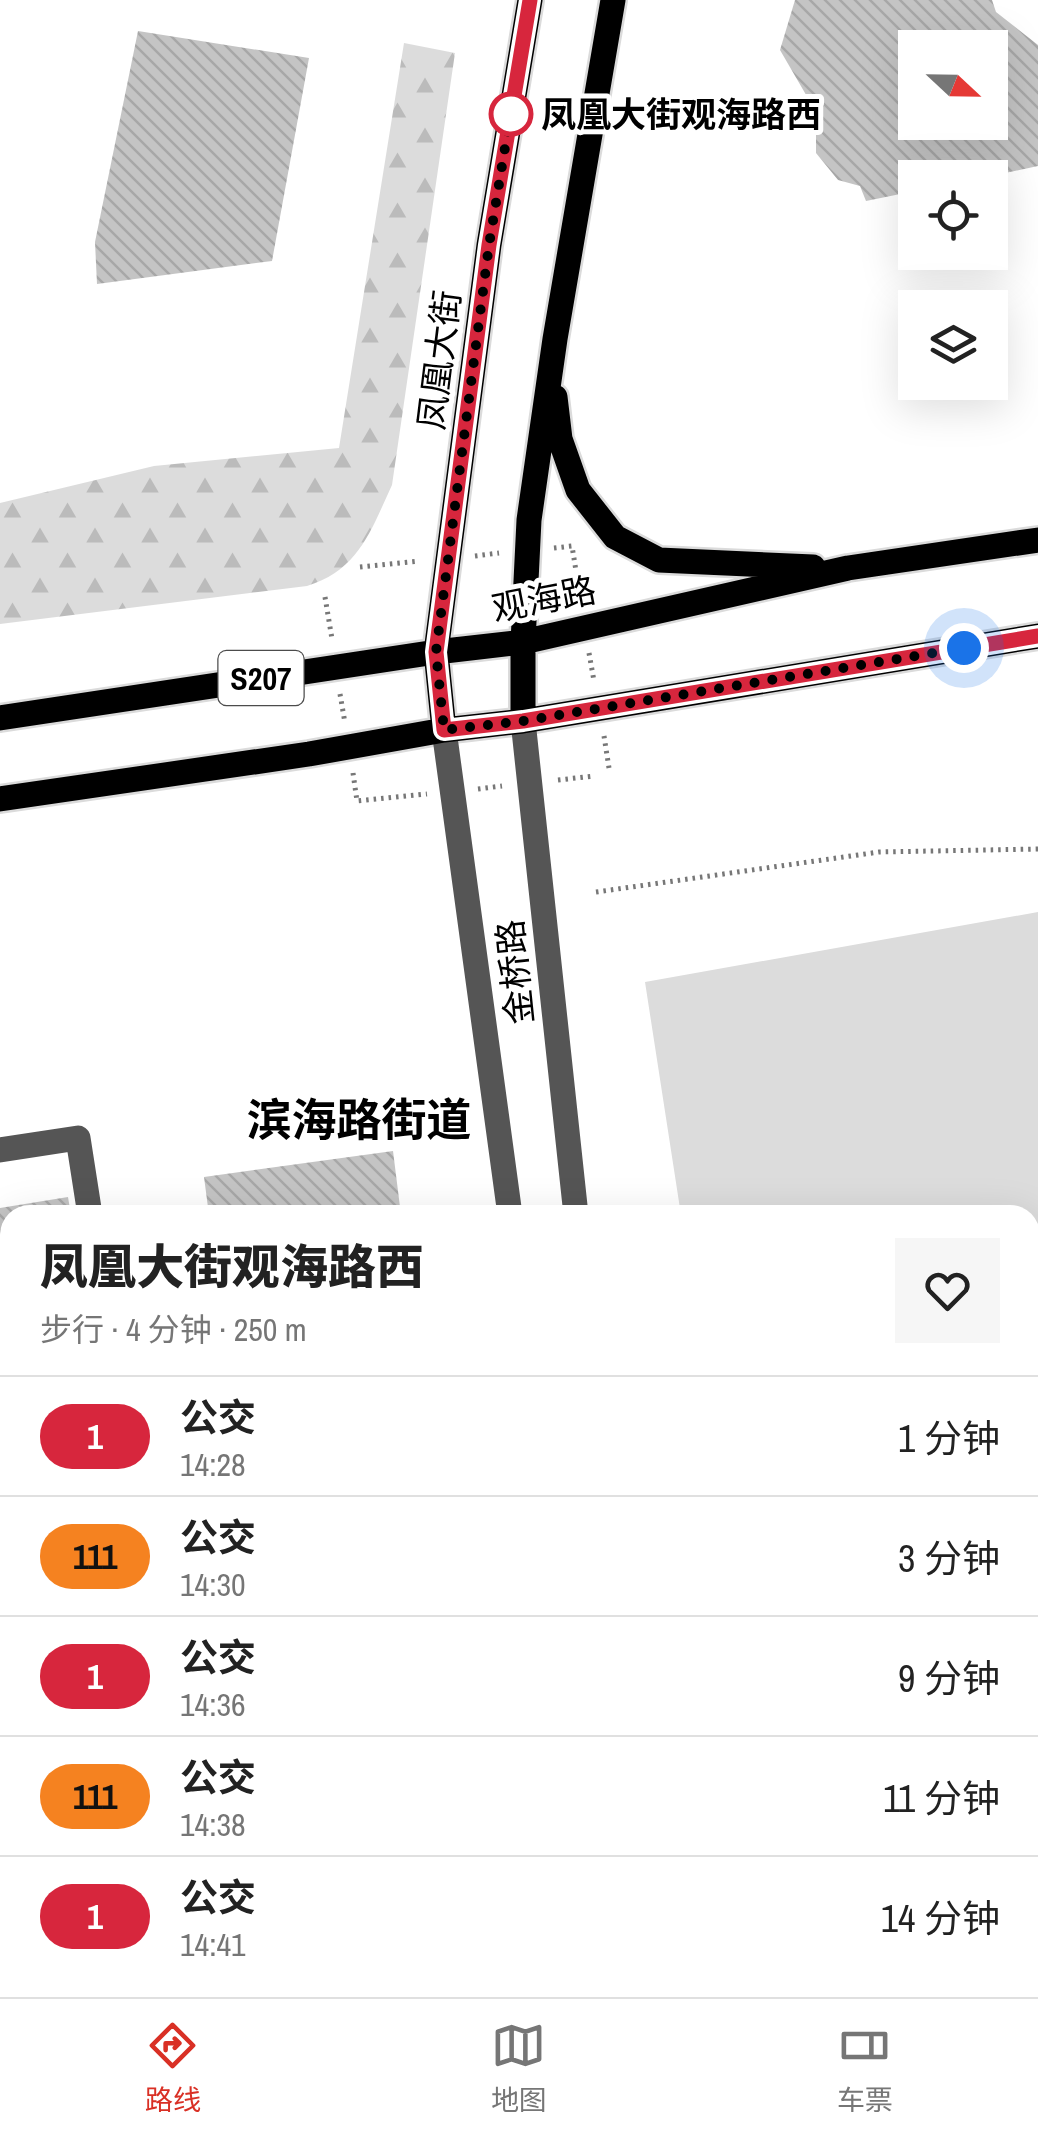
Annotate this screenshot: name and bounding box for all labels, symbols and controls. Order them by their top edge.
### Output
north arrow [898,30,1008,140]
map controls [898,30,1008,400]
place label: 凤凰大街观海路西 [541,91,821,138]
marker: 凤凰大街观海路西 [490,93,532,135]
button: locate [898,160,1008,270]
street label: 凤凰大街 [407,288,471,432]
button: layers [898,290,1008,400]
street label: 观海路 [488,566,600,632]
your location [939,623,989,673]
road number: S207 [218,651,304,705]
street label: 金桥路 [486,917,544,1027]
district label: 滨海路街道 [246,1089,472,1150]
text: 凤凰大街观海路西 [40,1234,424,1299]
button: heart [895,1238,1000,1343]
text: 步行 · 4 分钟 · 250 m [40,1308,307,1351]
text: 公交 [180,1392,256,1443]
text: 1 [87,1413,103,1460]
text: 1 分钟 [898,1413,1000,1464]
text: 14:28 [180,1443,246,1486]
text: 公交 [180,1512,256,1563]
text: 111 [73,1533,117,1580]
text: 3 分钟 [898,1533,1000,1584]
text: 14:30 [180,1563,246,1606]
text: 公交 [180,1632,256,1683]
text: 1 [87,1653,103,1700]
text: 9 分钟 [898,1653,1000,1704]
text: 14:36 [180,1683,246,1726]
text: 公交 [180,1752,256,1803]
text: 111 [73,1773,117,1820]
text: 11 分钟 [883,1773,1000,1824]
text: 14:38 [180,1803,246,1846]
text: 公交 [180,1872,256,1923]
text: 1 [87,1893,103,1940]
text: 14 分钟 [881,1893,1000,1944]
text: 14:41 [180,1923,246,1966]
tab: 路线 [145,2018,201,2119]
tab: 地图 [491,2018,547,2119]
tab: 车票 [837,2018,893,2119]

